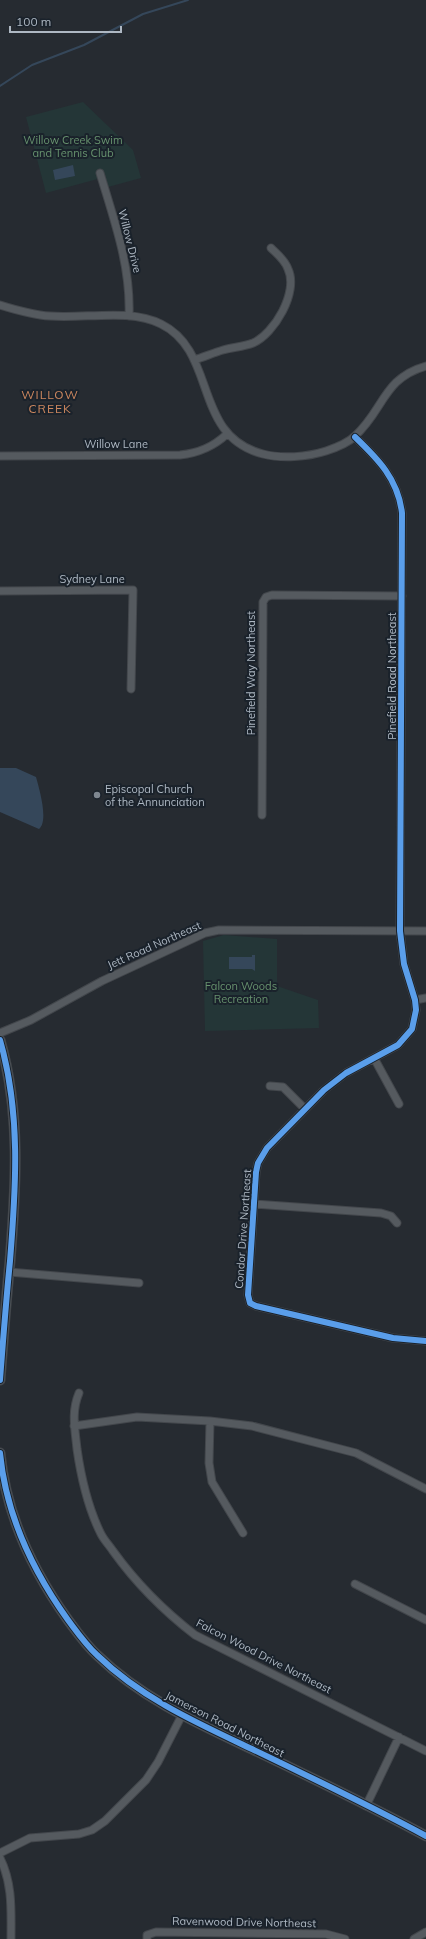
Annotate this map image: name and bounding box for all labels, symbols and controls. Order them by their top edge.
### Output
scale bar [10,8,121,34]
text: 100 m [16,14,51,29]
park label: Willow Creek Swim and Tennis Club [23,133,123,160]
street label: Willow Drive [115,208,145,274]
district label: WILLOW CREEK [21,387,79,416]
street label: Willow Lane [84,437,148,451]
street label: Sydney Lane [59,572,125,586]
street label: Pinefield Way Northeast [244,611,258,735]
street label: Pinefield Road Northeast [385,612,399,740]
place label: Episcopal Church of the Annunciation [105,782,205,809]
marker: Episcopal Church of the Annunciation [92,790,102,800]
street label: Jett Road Northeast [105,918,203,972]
park label: Falcon Woods Recreation [205,979,277,1006]
street label: Condor Drive Northeast [232,1169,254,1289]
street label: Falcon Wood Drive Northeast [194,1616,334,1696]
street label: Jamerson Road Northeast [163,1688,287,1760]
street label: Ravenwood Drive Northeast [172,1914,316,1930]

